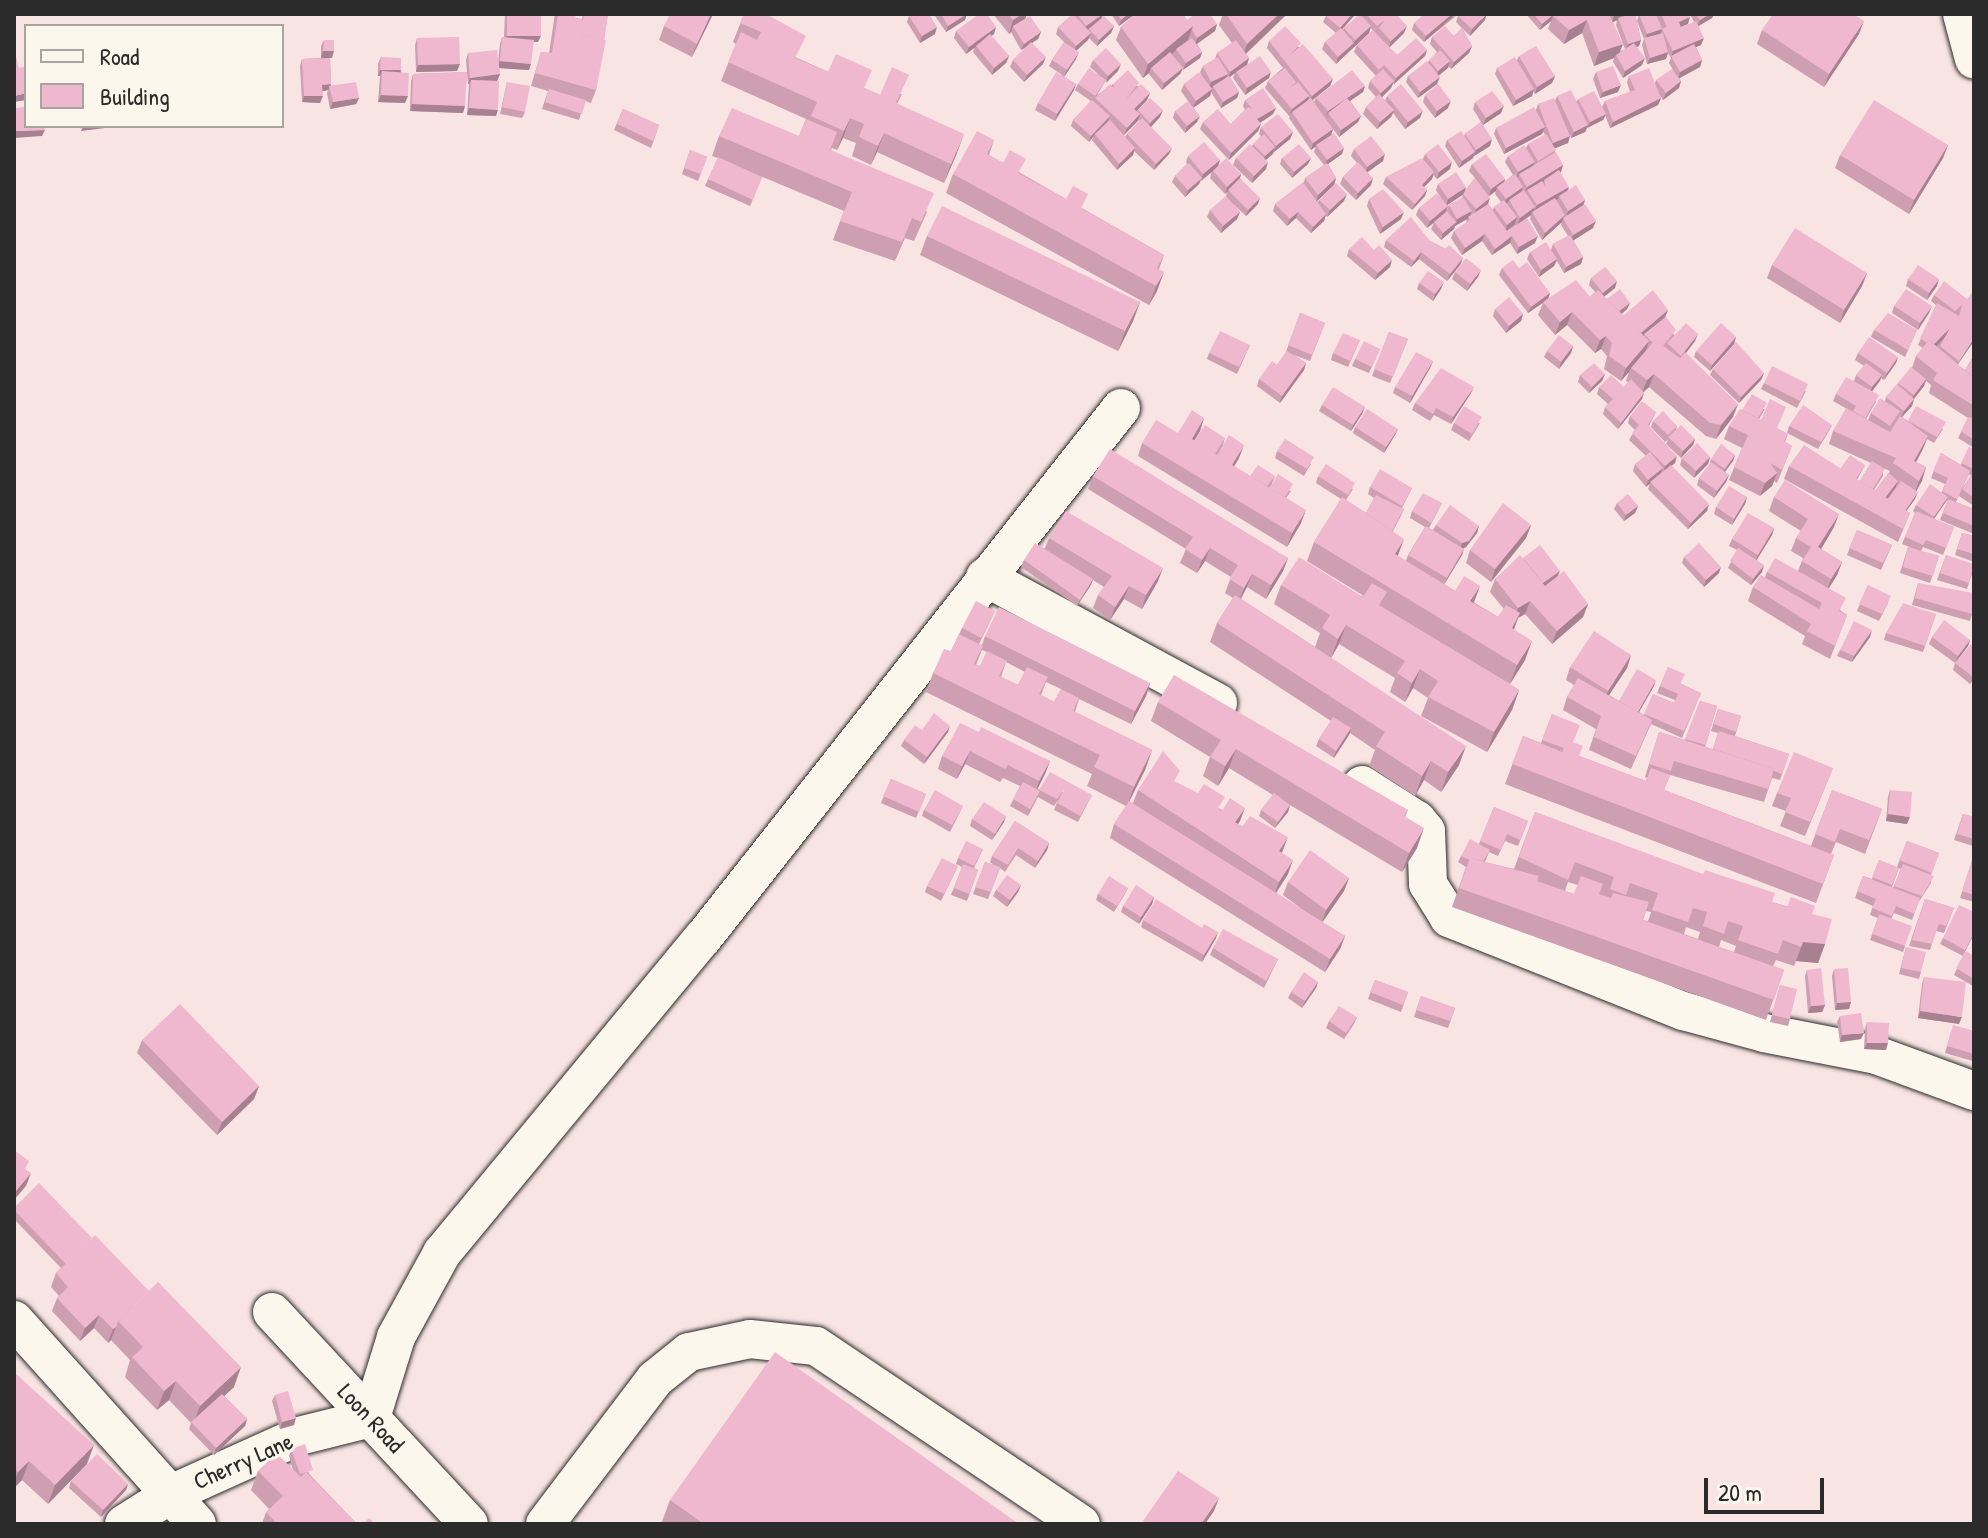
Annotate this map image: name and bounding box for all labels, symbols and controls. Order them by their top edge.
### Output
legend [24,24,284,128]
text: Road [100,40,139,72]
text: Building [100,80,170,112]
street label: Loon Road [332,1377,410,1459]
street label: Cherry Lane [189,1426,297,1496]
scale bar [1708,1462,1828,1512]
text: 20 m [1718,1476,1762,1508]

